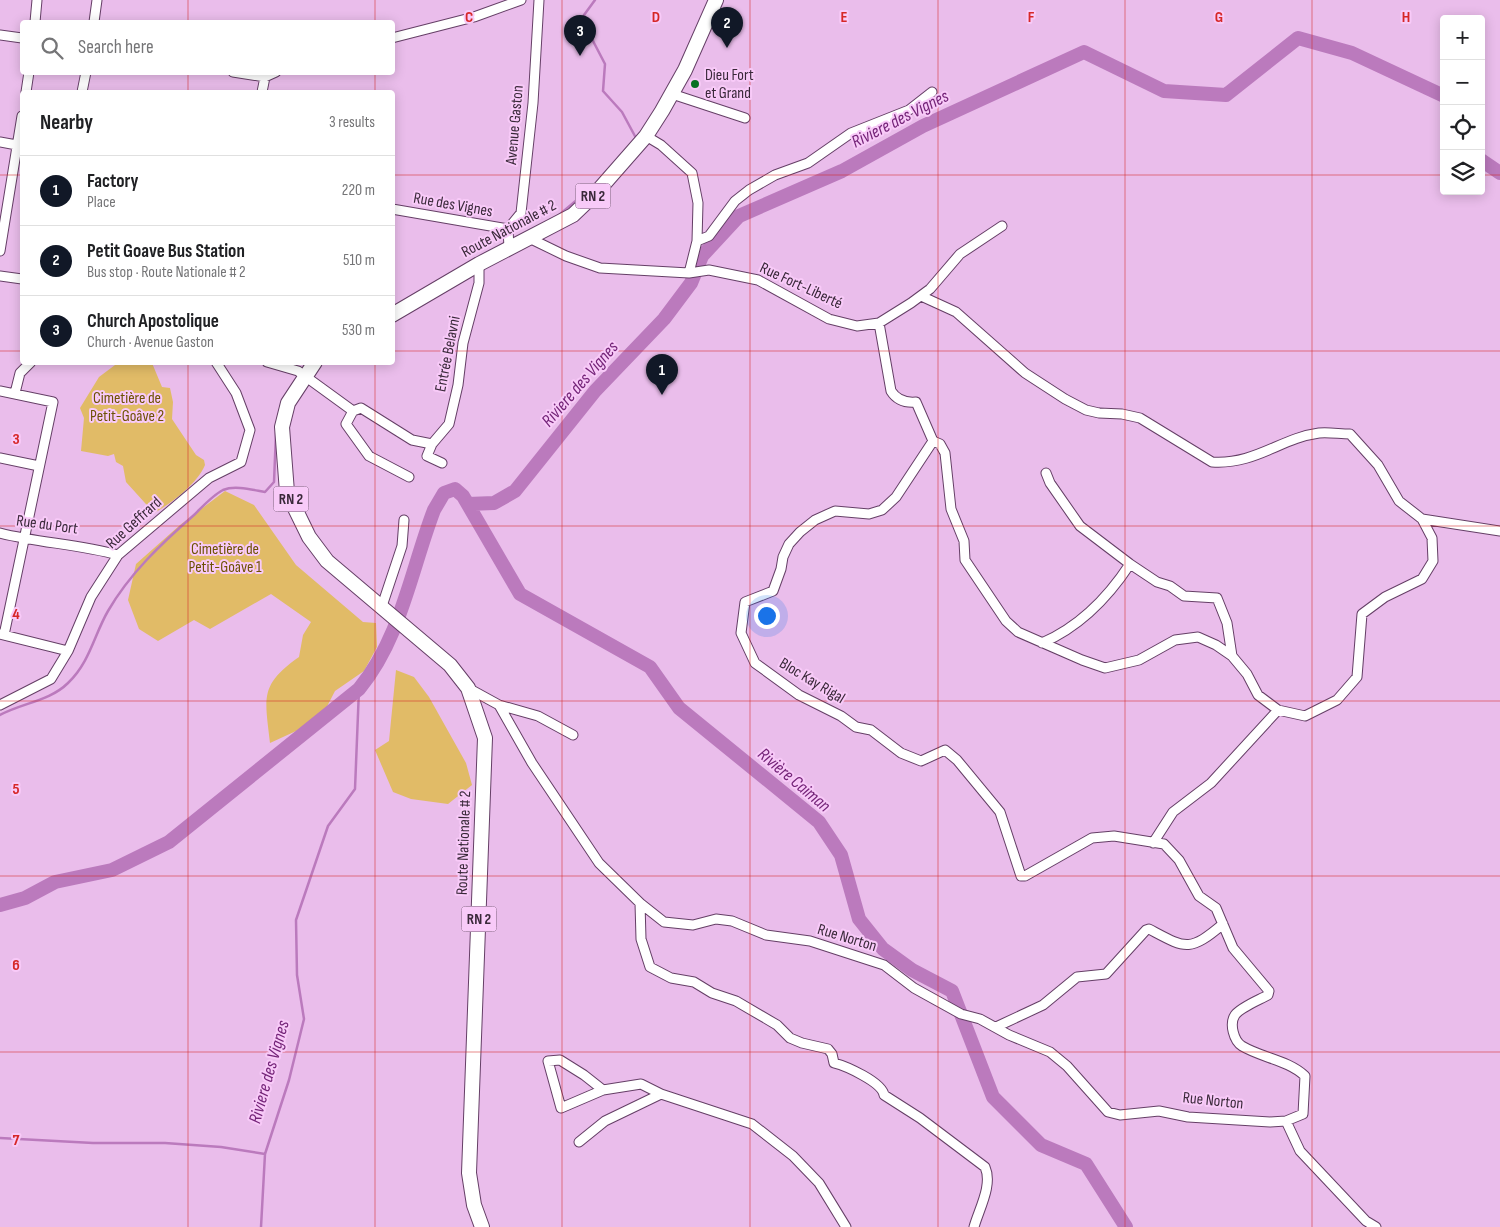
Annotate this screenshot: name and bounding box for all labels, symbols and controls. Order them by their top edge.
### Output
pin: 2 [711,7,743,48]
text: C [465,8,473,27]
text: D [652,8,660,27]
text: E [841,8,848,27]
text: F [1028,8,1035,27]
text: G [1215,8,1223,27]
text: H [1402,8,1410,27]
pin: 3 [564,15,596,56]
map controls [1440,15,1485,195]
button: + [1440,15,1485,60]
search box [20,20,395,75]
icon: search [38,34,66,62]
text: Search here [78,36,154,59]
button: − [1440,60,1485,105]
place label: Dieu Fort et Grand [705,66,754,103]
marker: Dieu Fort et Grand [689,78,701,90]
street label: Avenue Gaston [502,84,528,167]
water label: Riviere des Vignes [848,85,953,152]
button: locate [1440,105,1485,150]
text: Nearby [40,110,93,135]
text: 3 results [329,113,375,132]
button: layers [1440,150,1485,195]
text: Factory [87,170,138,193]
text: 1 [53,181,59,200]
text: 220 m [342,181,375,200]
road number: RN 2 [576,184,610,208]
street label: Rue des Vignes [412,189,494,221]
text: Place [87,193,116,212]
street label: Route Nationale # 2 [458,196,560,262]
text: Petit Goave Bus Station [87,240,245,263]
text: 2 [52,251,60,270]
text: 510 m [343,251,375,270]
street label: Rue Fort-Liberté [757,259,845,313]
text: Bus stop · Route Nationale # 2 [87,263,246,282]
text: Church Apostolique [87,310,219,333]
street label: Entrée Belavni [431,314,465,393]
text: 3 [52,321,60,340]
text: 530 m [342,321,375,340]
text: Church · Avenue Gaston [87,333,214,352]
water label: Riviere des Vignes [537,337,623,431]
pin: 1 [646,354,678,395]
park label: Cimetière de Petit-Goâve 2 [90,389,164,426]
text: 3 [12,430,20,449]
road number: RN 2 [274,486,308,512]
street label: Rue Geffrard [102,493,166,553]
street label: Rue du Port [15,511,79,539]
park label: Cimetière de Petit-Goâve 1 [188,540,262,577]
your location [754,603,780,629]
text: 4 [12,605,20,624]
street label: Bloc Kay Rigal [776,654,848,708]
water label: Rivière Caiman [753,744,835,817]
text: 5 [12,780,20,799]
street label: Route Nationale # 2 [453,790,475,896]
road number: RN 2 [462,906,496,932]
street label: Rue Norton [815,920,879,956]
text: 6 [12,956,20,975]
water label: Riviere des Vignes [244,1017,294,1126]
street label: Rue Norton [1182,1088,1244,1114]
text: 7 [13,1131,20,1150]

